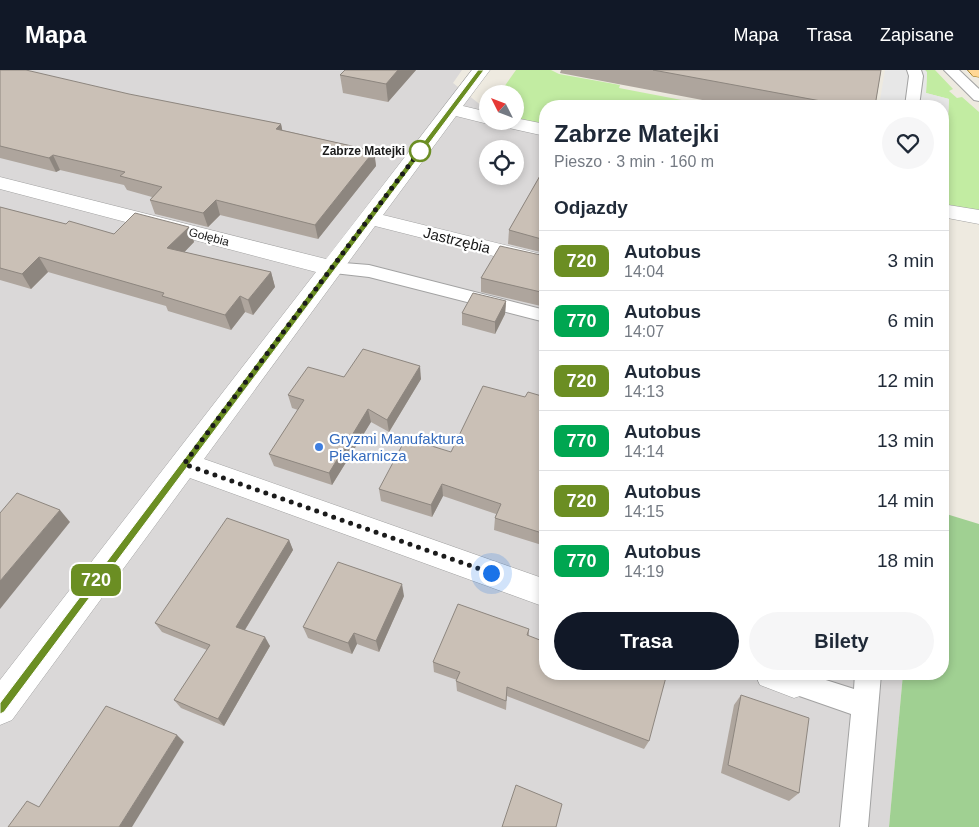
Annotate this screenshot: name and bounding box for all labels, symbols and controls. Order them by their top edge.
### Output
text: Mapa [25,21,86,48]
text: Mapa [734,25,779,45]
text: Trasa [807,25,852,45]
text: Zapisane [880,25,954,45]
north arrow [479,85,524,130]
map controls [479,85,524,185]
button: heart [882,117,934,169]
text: Zabrze Matejki [554,120,719,147]
marker: Zabrze Matejki [409,140,431,162]
button: locate [479,140,524,185]
place label: Zabrze Matejki [322,144,405,158]
text: Pieszo · 3 min · 160 m [554,153,714,170]
text: Odjazdy [554,197,628,218]
street label: Jastrzębia [422,223,493,257]
street label: Gołębia [187,225,231,249]
text: Autobus [624,241,701,262]
text: 3 min [888,250,934,271]
text: 720 [566,251,597,271]
text: 14:04 [624,263,664,280]
text: Autobus [624,301,701,322]
text: 6 min [888,310,934,331]
text: 770 [566,311,597,331]
text: 14:07 [624,323,664,340]
text: Autobus [624,361,701,382]
text: 12 min [877,370,934,391]
text: 720 [566,371,597,391]
text: 14:13 [624,383,664,400]
text: Autobus [624,421,701,442]
place label: Gryzmi Manufaktura Piekarnicza [329,430,465,464]
text: 13 min [877,430,934,451]
text: 770 [566,431,597,451]
marker: Gryzmi Manufaktura Piekarnicza [313,441,325,453]
text: 14:14 [624,443,664,460]
text: Autobus [624,481,701,502]
text: 14 min [877,490,934,511]
text: 720 [566,491,597,511]
text: 14:15 [624,503,664,520]
text: Autobus [624,541,701,562]
text: 18 min [877,550,934,571]
text: 770 [566,551,597,571]
your location [479,561,504,586]
text: 14:19 [624,563,664,580]
line badge: 720 [67,564,125,596]
text: 720 [81,570,111,590]
button: Trasa [554,612,739,670]
button: Bilety [749,612,934,670]

